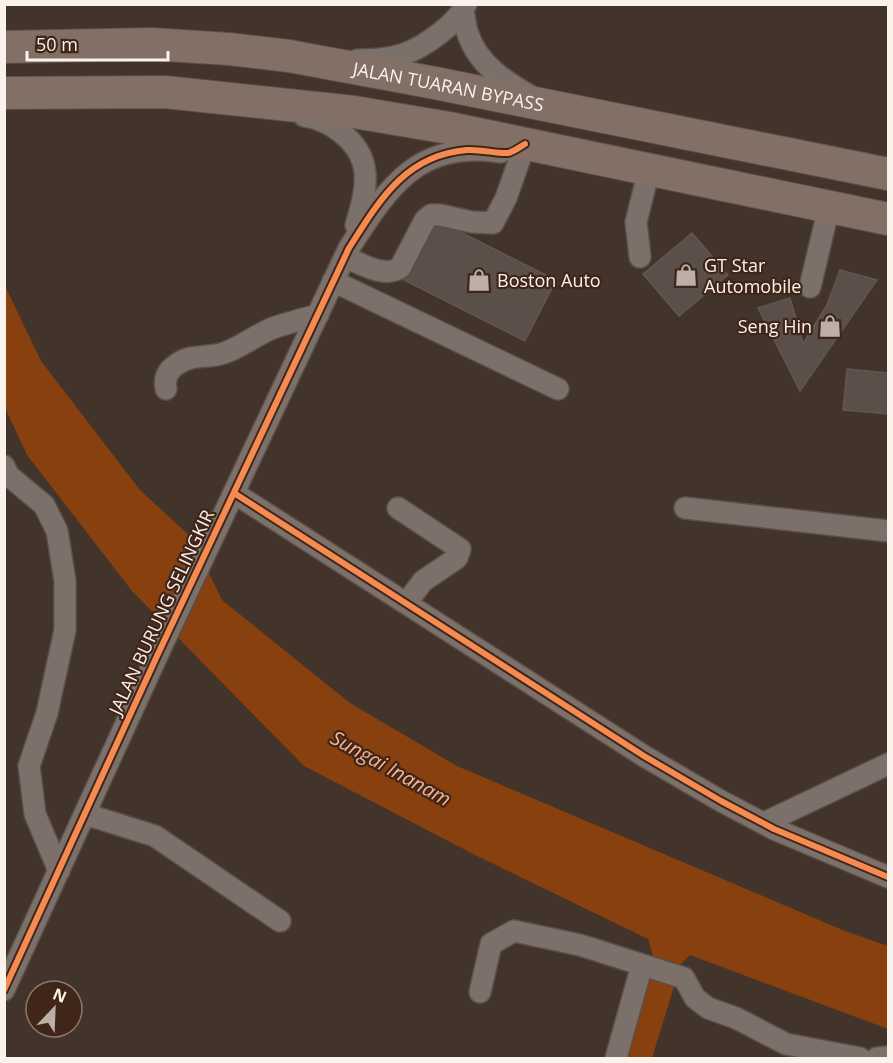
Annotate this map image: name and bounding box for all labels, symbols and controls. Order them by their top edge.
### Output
scale bar [27,24,168,62]
text: 50 m [36,32,78,56]
street label: JALAN TUARAN BYPASS [349,56,546,117]
place label: GT Star Automobile [704,253,801,298]
shop icon: GT Star Automobile [673,262,699,288]
shop icon: Boston Auto [466,267,492,293]
place label: Boston Auto [497,268,601,292]
shop icon: Seng Hin [817,313,843,339]
place label: Seng Hin [738,314,812,338]
street label: JALAN BURUNG SELINGKIR [102,506,219,720]
water label: Sungai Inanam [326,724,456,812]
north arrow [24,979,84,1039]
text: N [50,983,70,1008]

